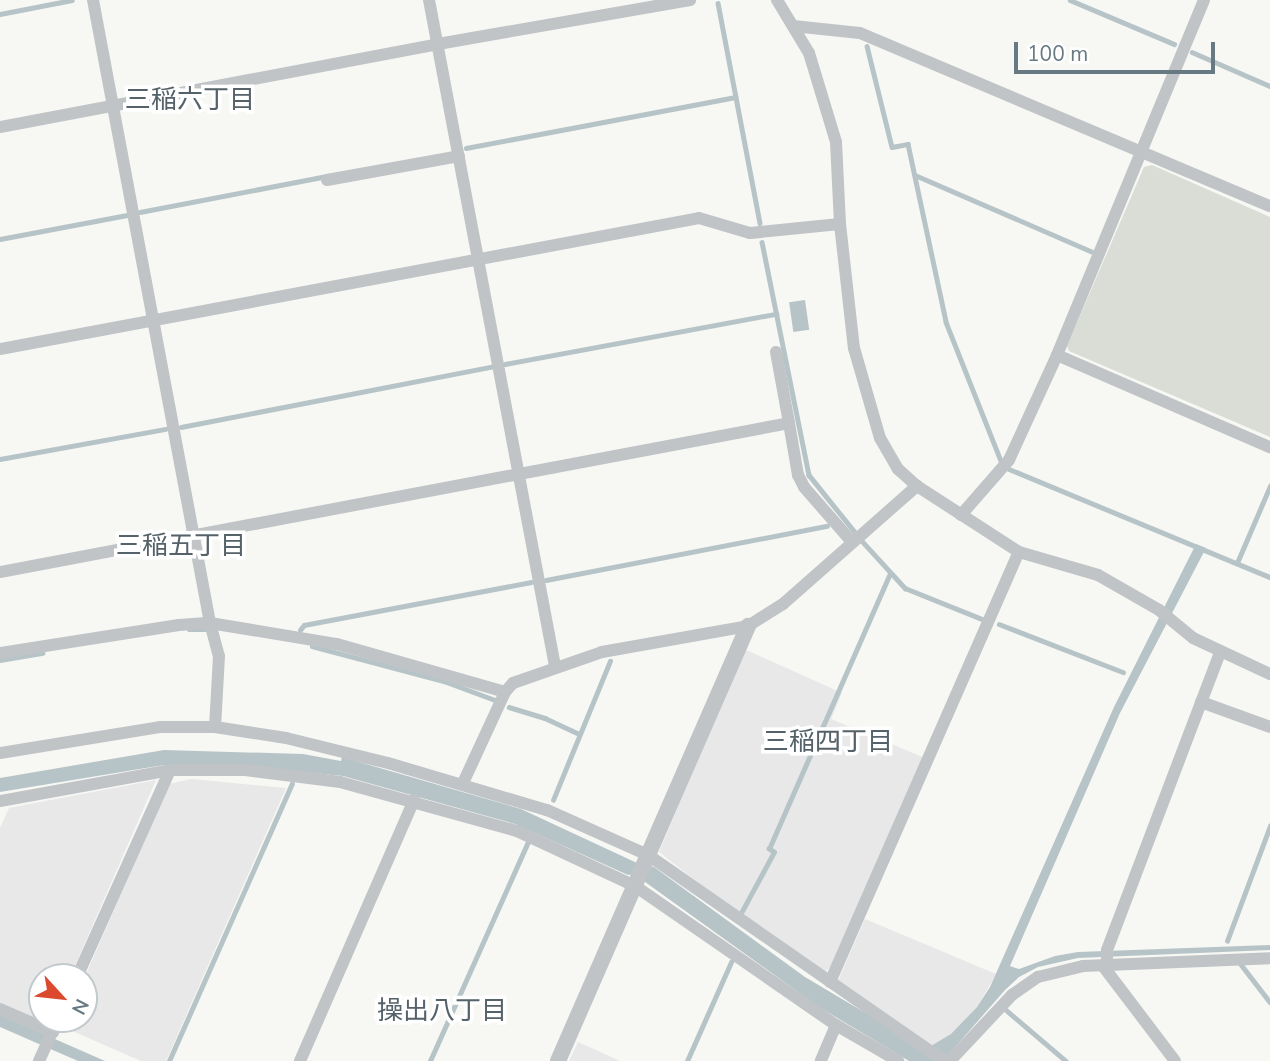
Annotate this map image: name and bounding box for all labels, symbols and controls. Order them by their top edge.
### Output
scale bar [1018,28,1219,72]
text: 100 m [1027,40,1088,68]
district label: 三稲六丁目 [125,84,255,116]
district label: 三稲五丁目 [116,530,246,562]
district label: 三稲四丁目 [763,726,893,758]
north arrow [28,963,98,1033]
text: N [65,994,95,1019]
district label: 操出八丁目 [377,995,507,1027]

